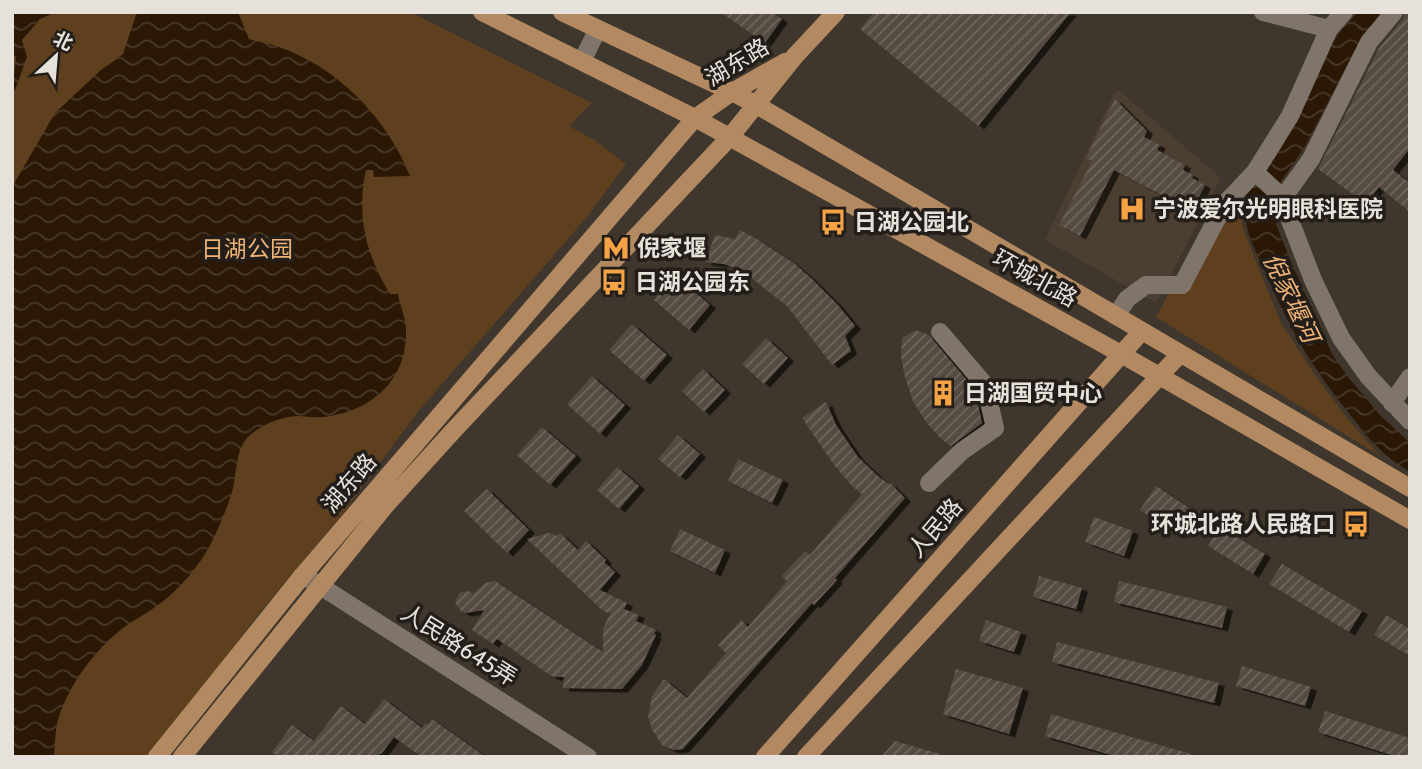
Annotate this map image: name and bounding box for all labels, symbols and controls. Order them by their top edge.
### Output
north arrow [21,21,91,91]
text: 北 [50,27,77,56]
street label: 湖东路 [700,32,774,92]
hospital icon: 宁波爱尔光明眼科医院 [1117,194,1147,224]
place label: 宁波爱尔光明眼科医院 [1153,195,1383,223]
bus stop icon: 日湖公园北 [818,207,848,237]
place label: 日湖公园北 [854,208,969,236]
metro station icon: 倪家堰 [601,233,631,263]
place label: 倪家堰 [637,234,706,262]
park label: 日湖公园 [201,235,293,263]
street label: 环城北路 [988,243,1082,313]
water label: 倪家堰河 [1257,248,1327,351]
bus stop icon: 日湖公园东 [599,267,629,297]
place label: 日湖公园东 [635,268,750,296]
building icon: 日湖国贸中心 [928,378,958,408]
place label: 日湖国贸中心 [964,379,1102,407]
street label: 湖东路 [316,448,382,518]
street label: 人民路 [902,493,968,563]
bus stop icon: 环城北路人民路口 [1341,509,1371,539]
place label: 环城北路人民路口 [1151,510,1335,538]
street label: 人民路645弄 [396,598,522,692]

